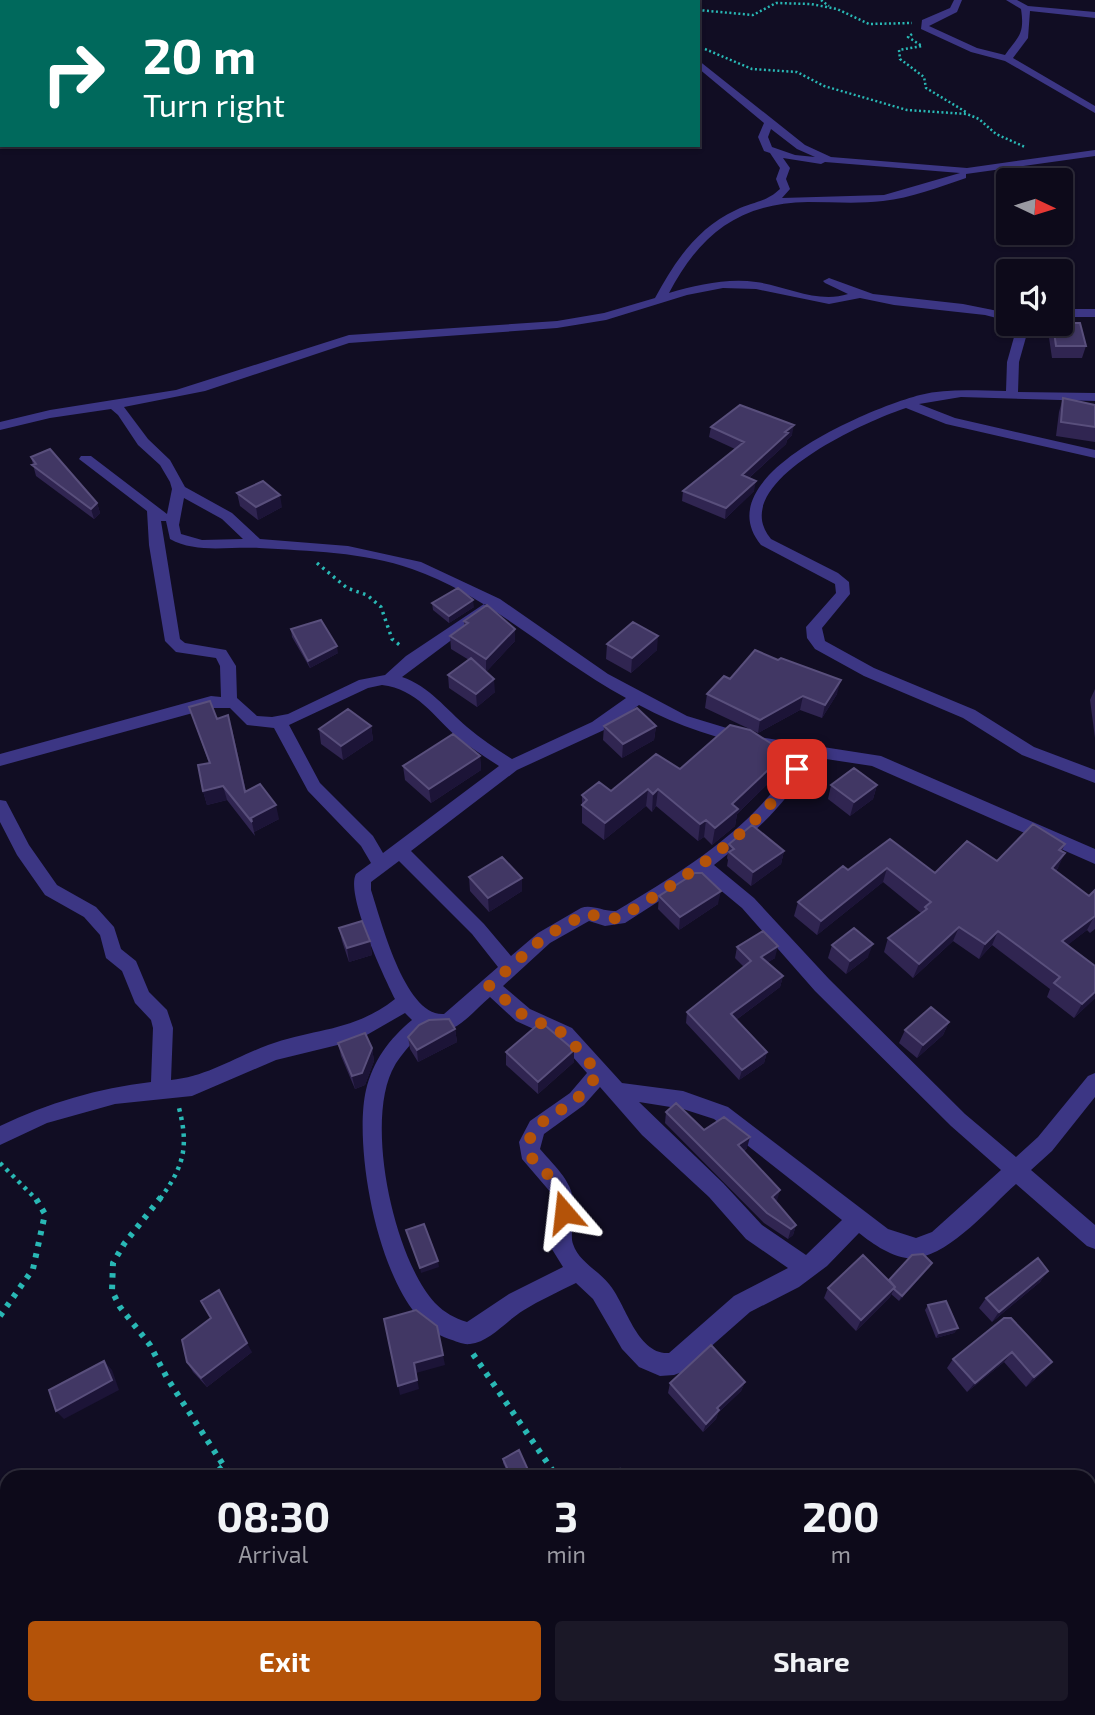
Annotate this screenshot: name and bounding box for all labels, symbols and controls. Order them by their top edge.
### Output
text: 20 m [143,25,256,84]
icon: right [28,28,119,119]
text: Turn right [143,85,285,123]
north arrow [996,168,1073,245]
map controls [996,168,1073,336]
button: sound [996,259,1073,336]
pin [767,739,827,799]
icon: arrive [778,750,816,788]
position arrow [527,1175,601,1249]
text: 08:30 [216,1490,330,1540]
text: 3 [554,1490,578,1540]
text: 200 [802,1490,880,1540]
text: Arrival [238,1540,308,1568]
text: min [547,1540,586,1568]
text: m [831,1540,851,1568]
button: Exit [28,1621,541,1701]
button: Share [555,1621,1068,1701]

